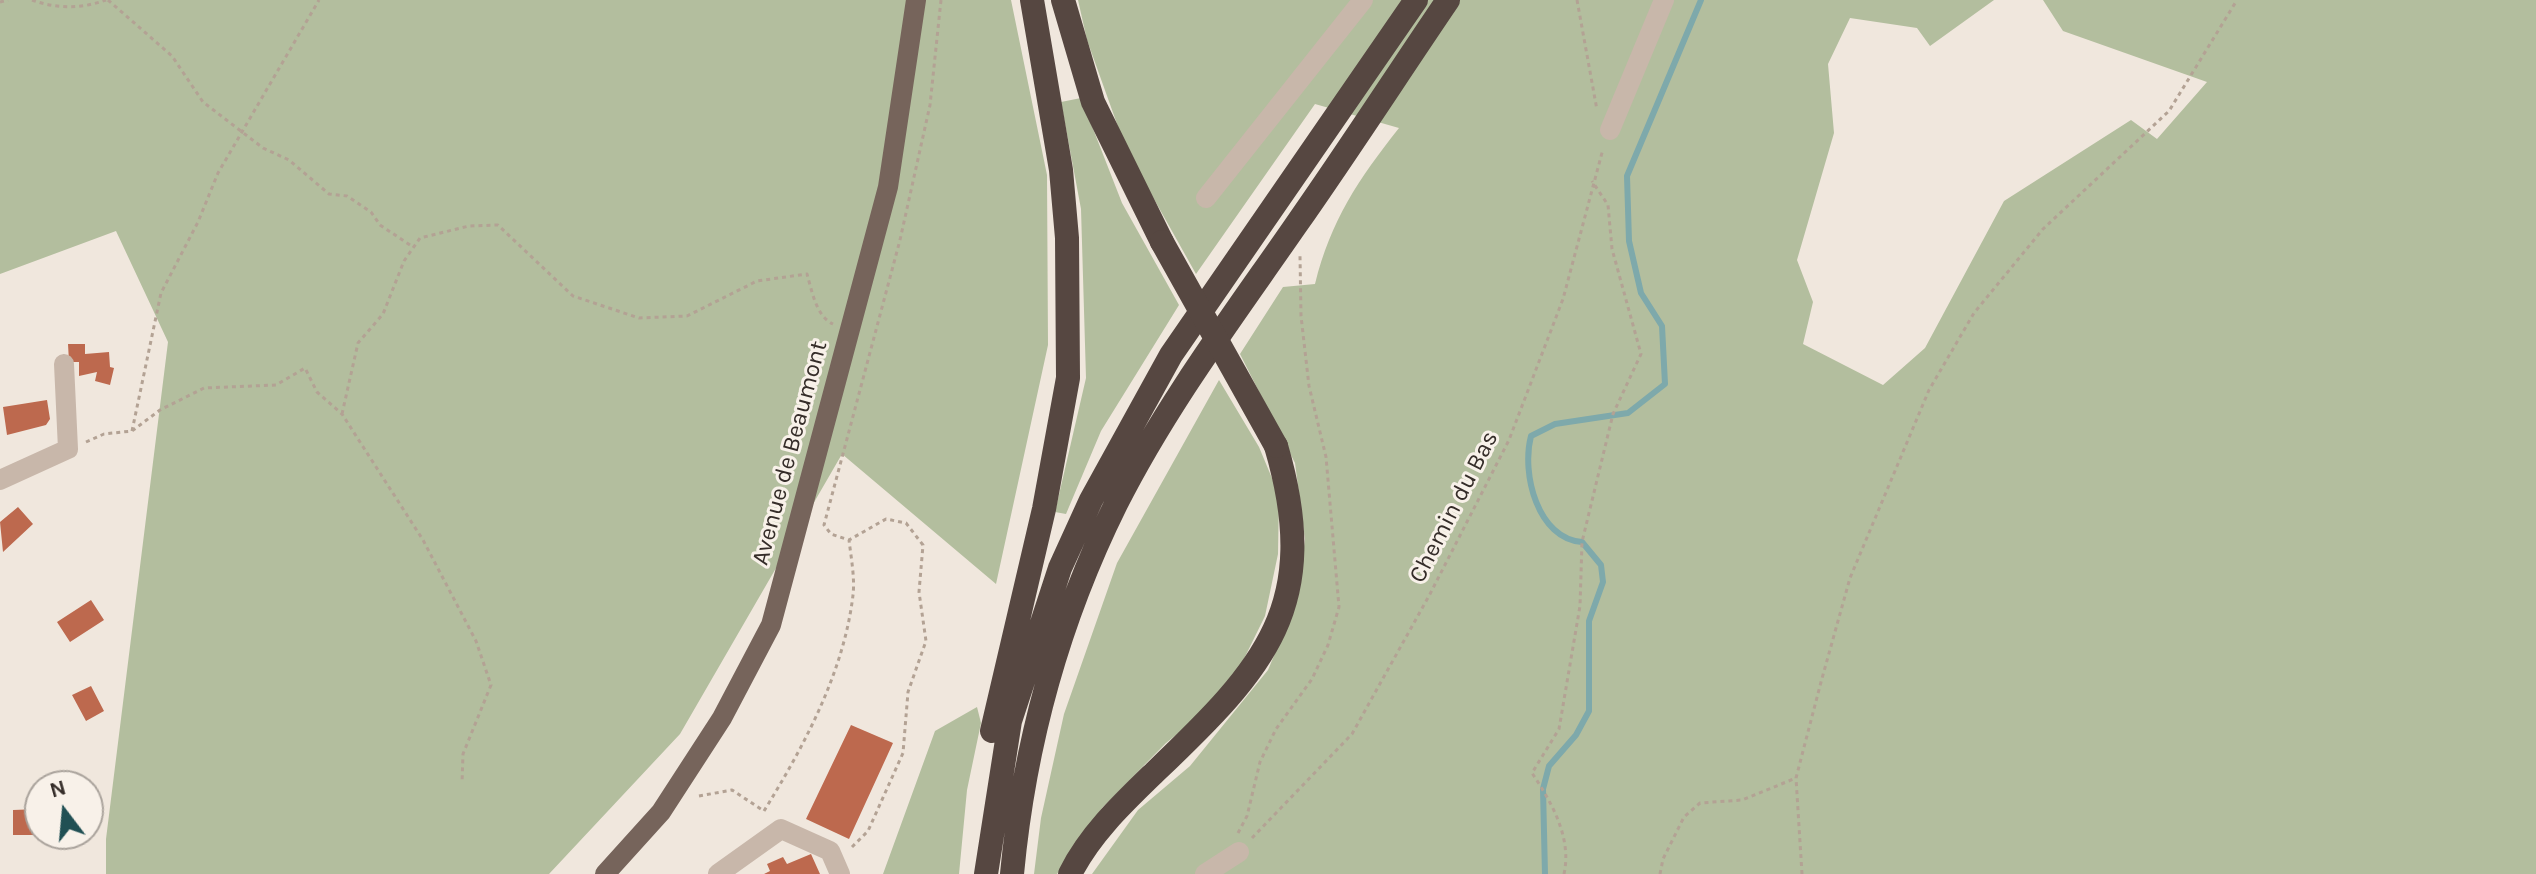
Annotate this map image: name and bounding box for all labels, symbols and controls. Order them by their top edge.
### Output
street label: Avenue de Beaumont [746,338,834,568]
street label: Chemin du Bas [1403,426,1505,588]
north arrow [24,770,104,850]
text: N [47,774,69,804]

